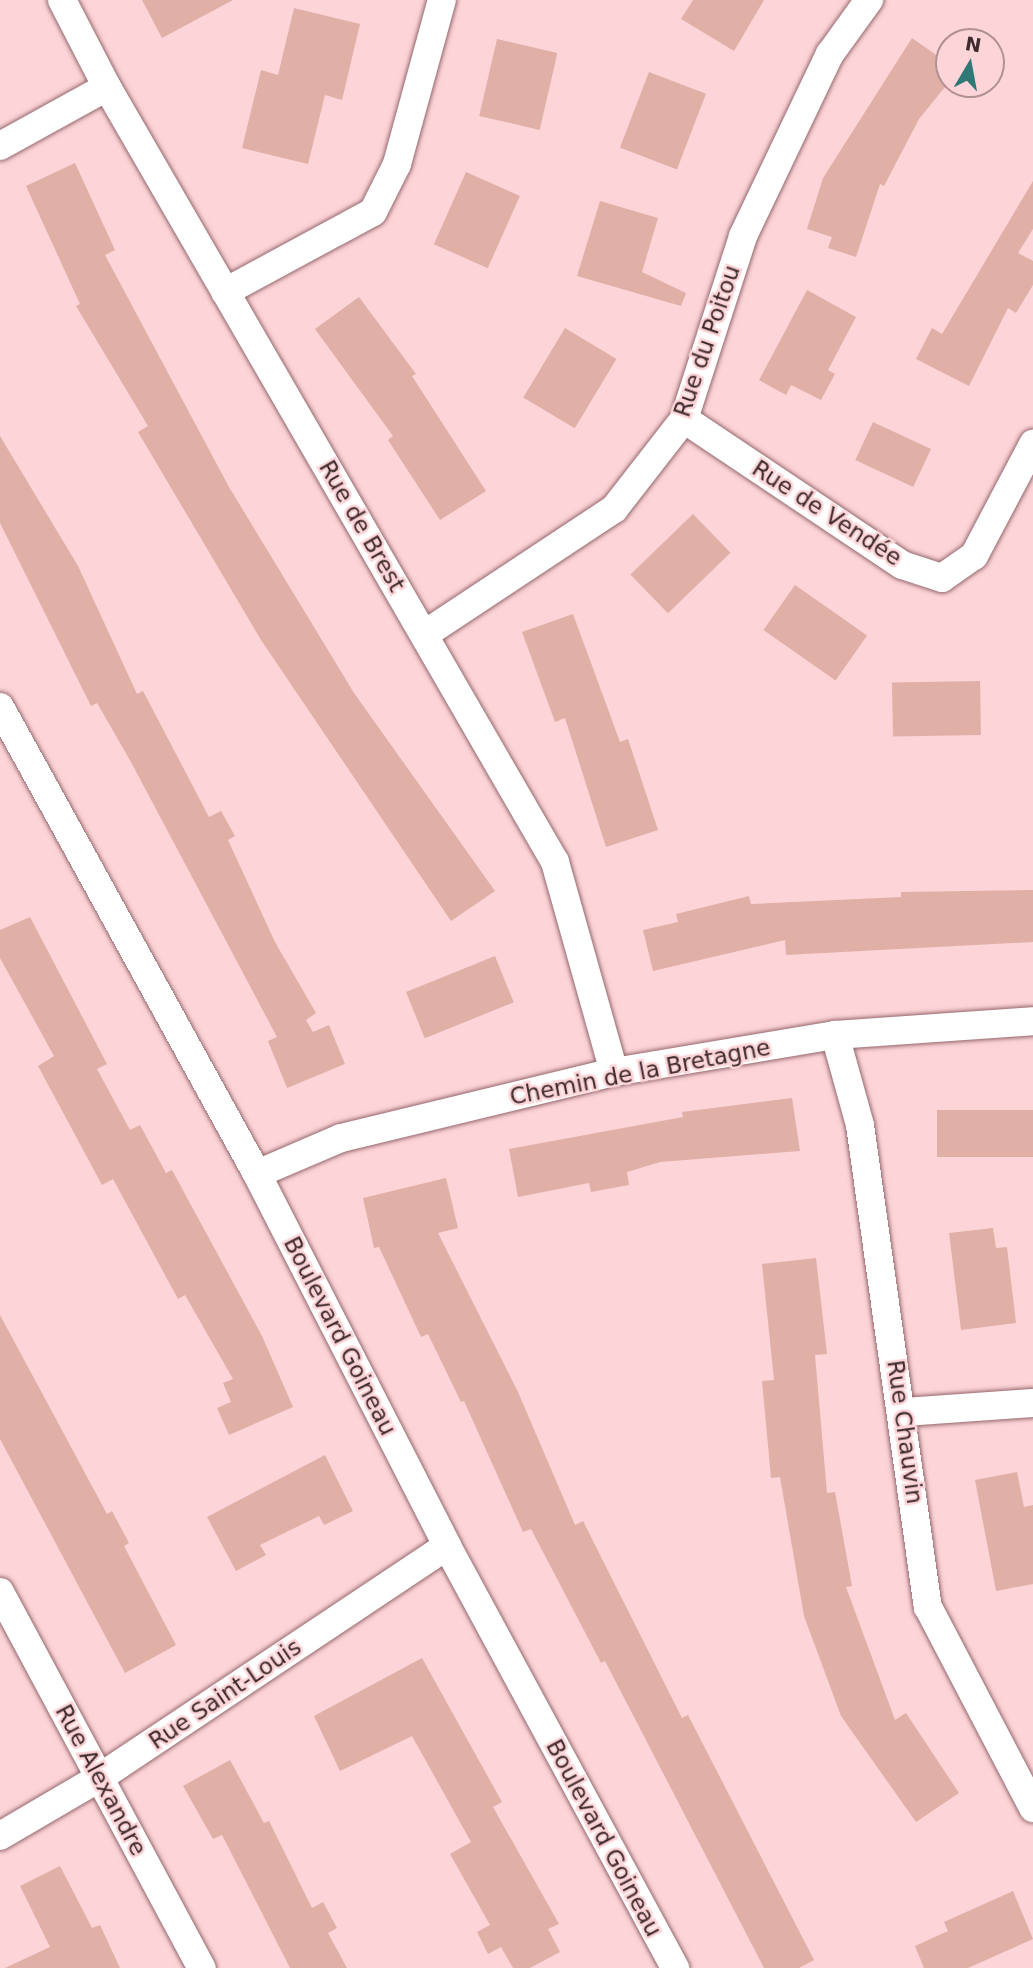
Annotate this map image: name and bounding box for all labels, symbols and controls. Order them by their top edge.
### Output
north arrow [935,28,1005,98]
text: N [964,32,983,57]
street label: Rue du Poitou [668,262,746,420]
street label: Rue de Vendée [747,454,907,572]
street label: Rue de Brest [313,455,411,597]
street label: Chemin de la Bretagne [507,1033,773,1111]
street label: Boulevard Goineau [278,1232,402,1440]
street label: Rue Chauvin [881,1358,929,1506]
street label: Rue Saint-Louis [144,1633,306,1755]
street label: Rue Alexandre [50,1700,152,1860]
street label: Boulevard Goineau [540,1735,668,1941]

